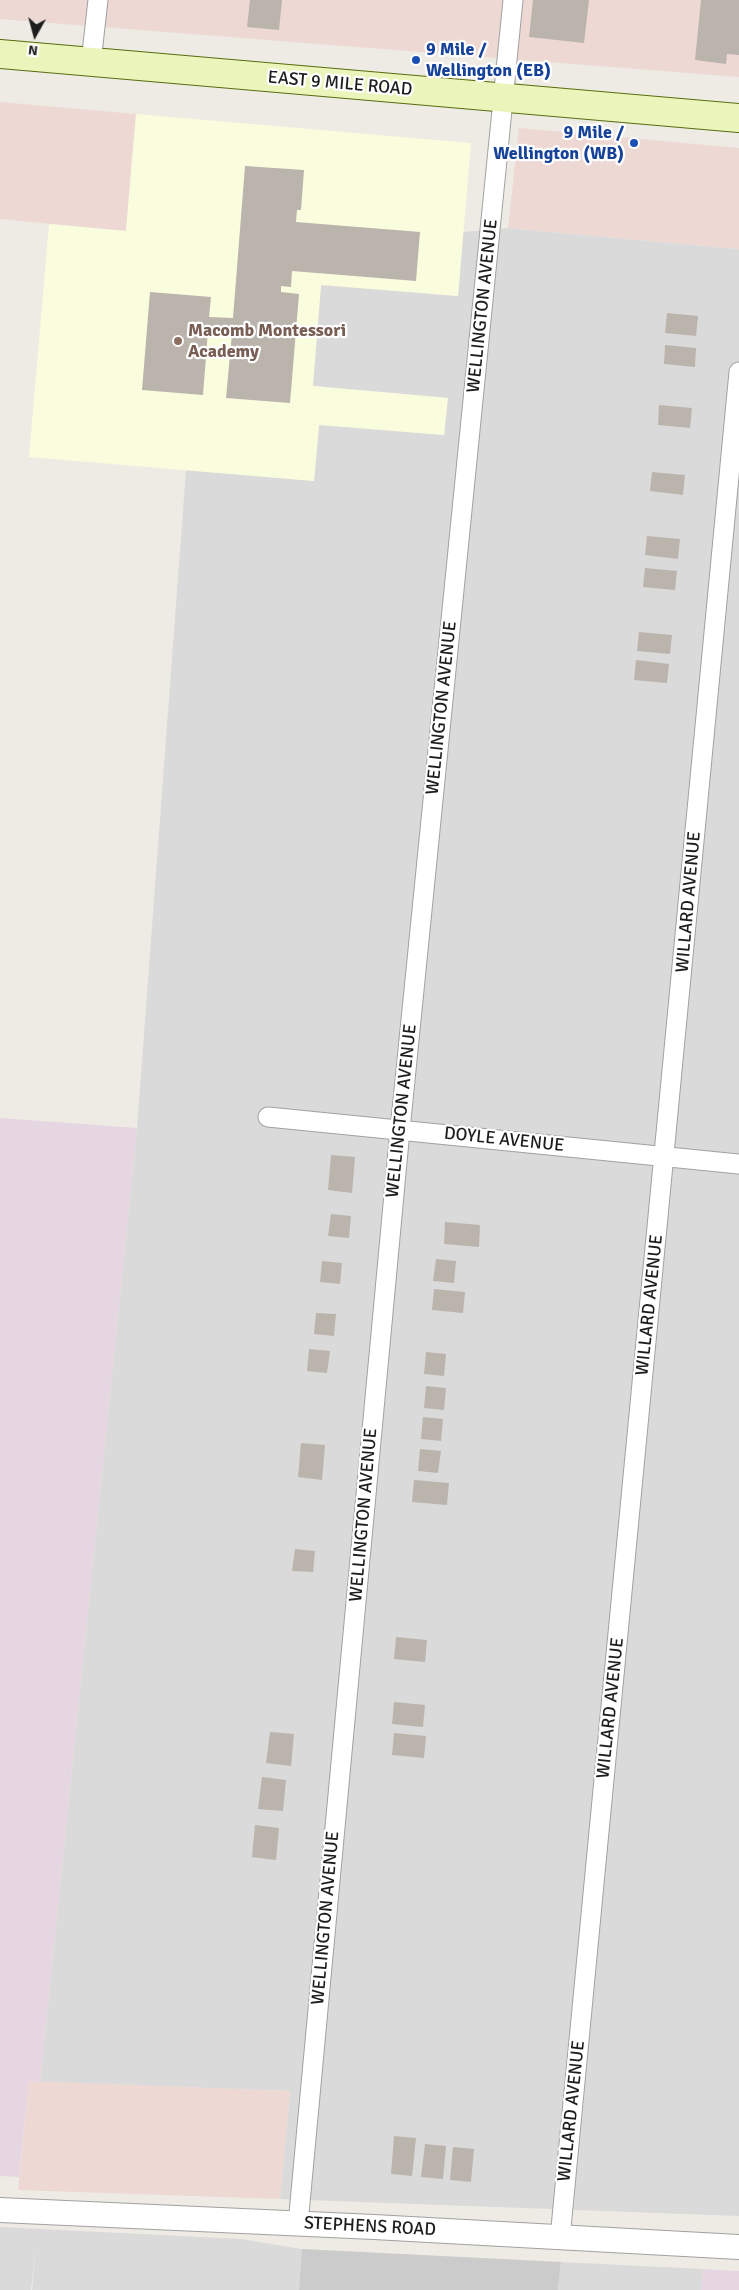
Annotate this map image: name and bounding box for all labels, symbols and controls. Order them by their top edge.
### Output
north arrow [10,10,60,60]
place label: 9 Mile / Wellington (EB) [426,39,551,82]
text: N [27,41,39,59]
marker: 9 Mile / Wellington (EB) [410,54,422,66]
street label: EAST 9 MILE ROAD [267,67,413,101]
place label: 9 Mile / Wellington (WB) [493,122,624,164]
marker: 9 Mile / Wellington (WB) [628,137,640,149]
street label: WELLINGTON AVENUE [463,218,503,394]
place label: Macomb Montessori Academy [188,320,346,362]
marker: Macomb Montessori Academy [172,335,184,347]
street label: WELLINGTON AVENUE [422,620,462,796]
street label: WILLARD AVENUE [672,831,706,973]
street label: WELLINGTON AVENUE [382,1023,422,1199]
street label: DOYLE AVENUE [443,1123,565,1157]
street label: WILLARD AVENUE [632,1233,668,1377]
street label: WELLINGTON AVENUE [346,1427,382,1603]
street label: WILLARD AVENUE [593,1636,629,1780]
street label: WELLINGTON AVENUE [308,1830,344,2006]
street label: WILLARD AVENUE [554,2039,590,2183]
street label: STEPHENS ROAD [303,2213,437,2241]

